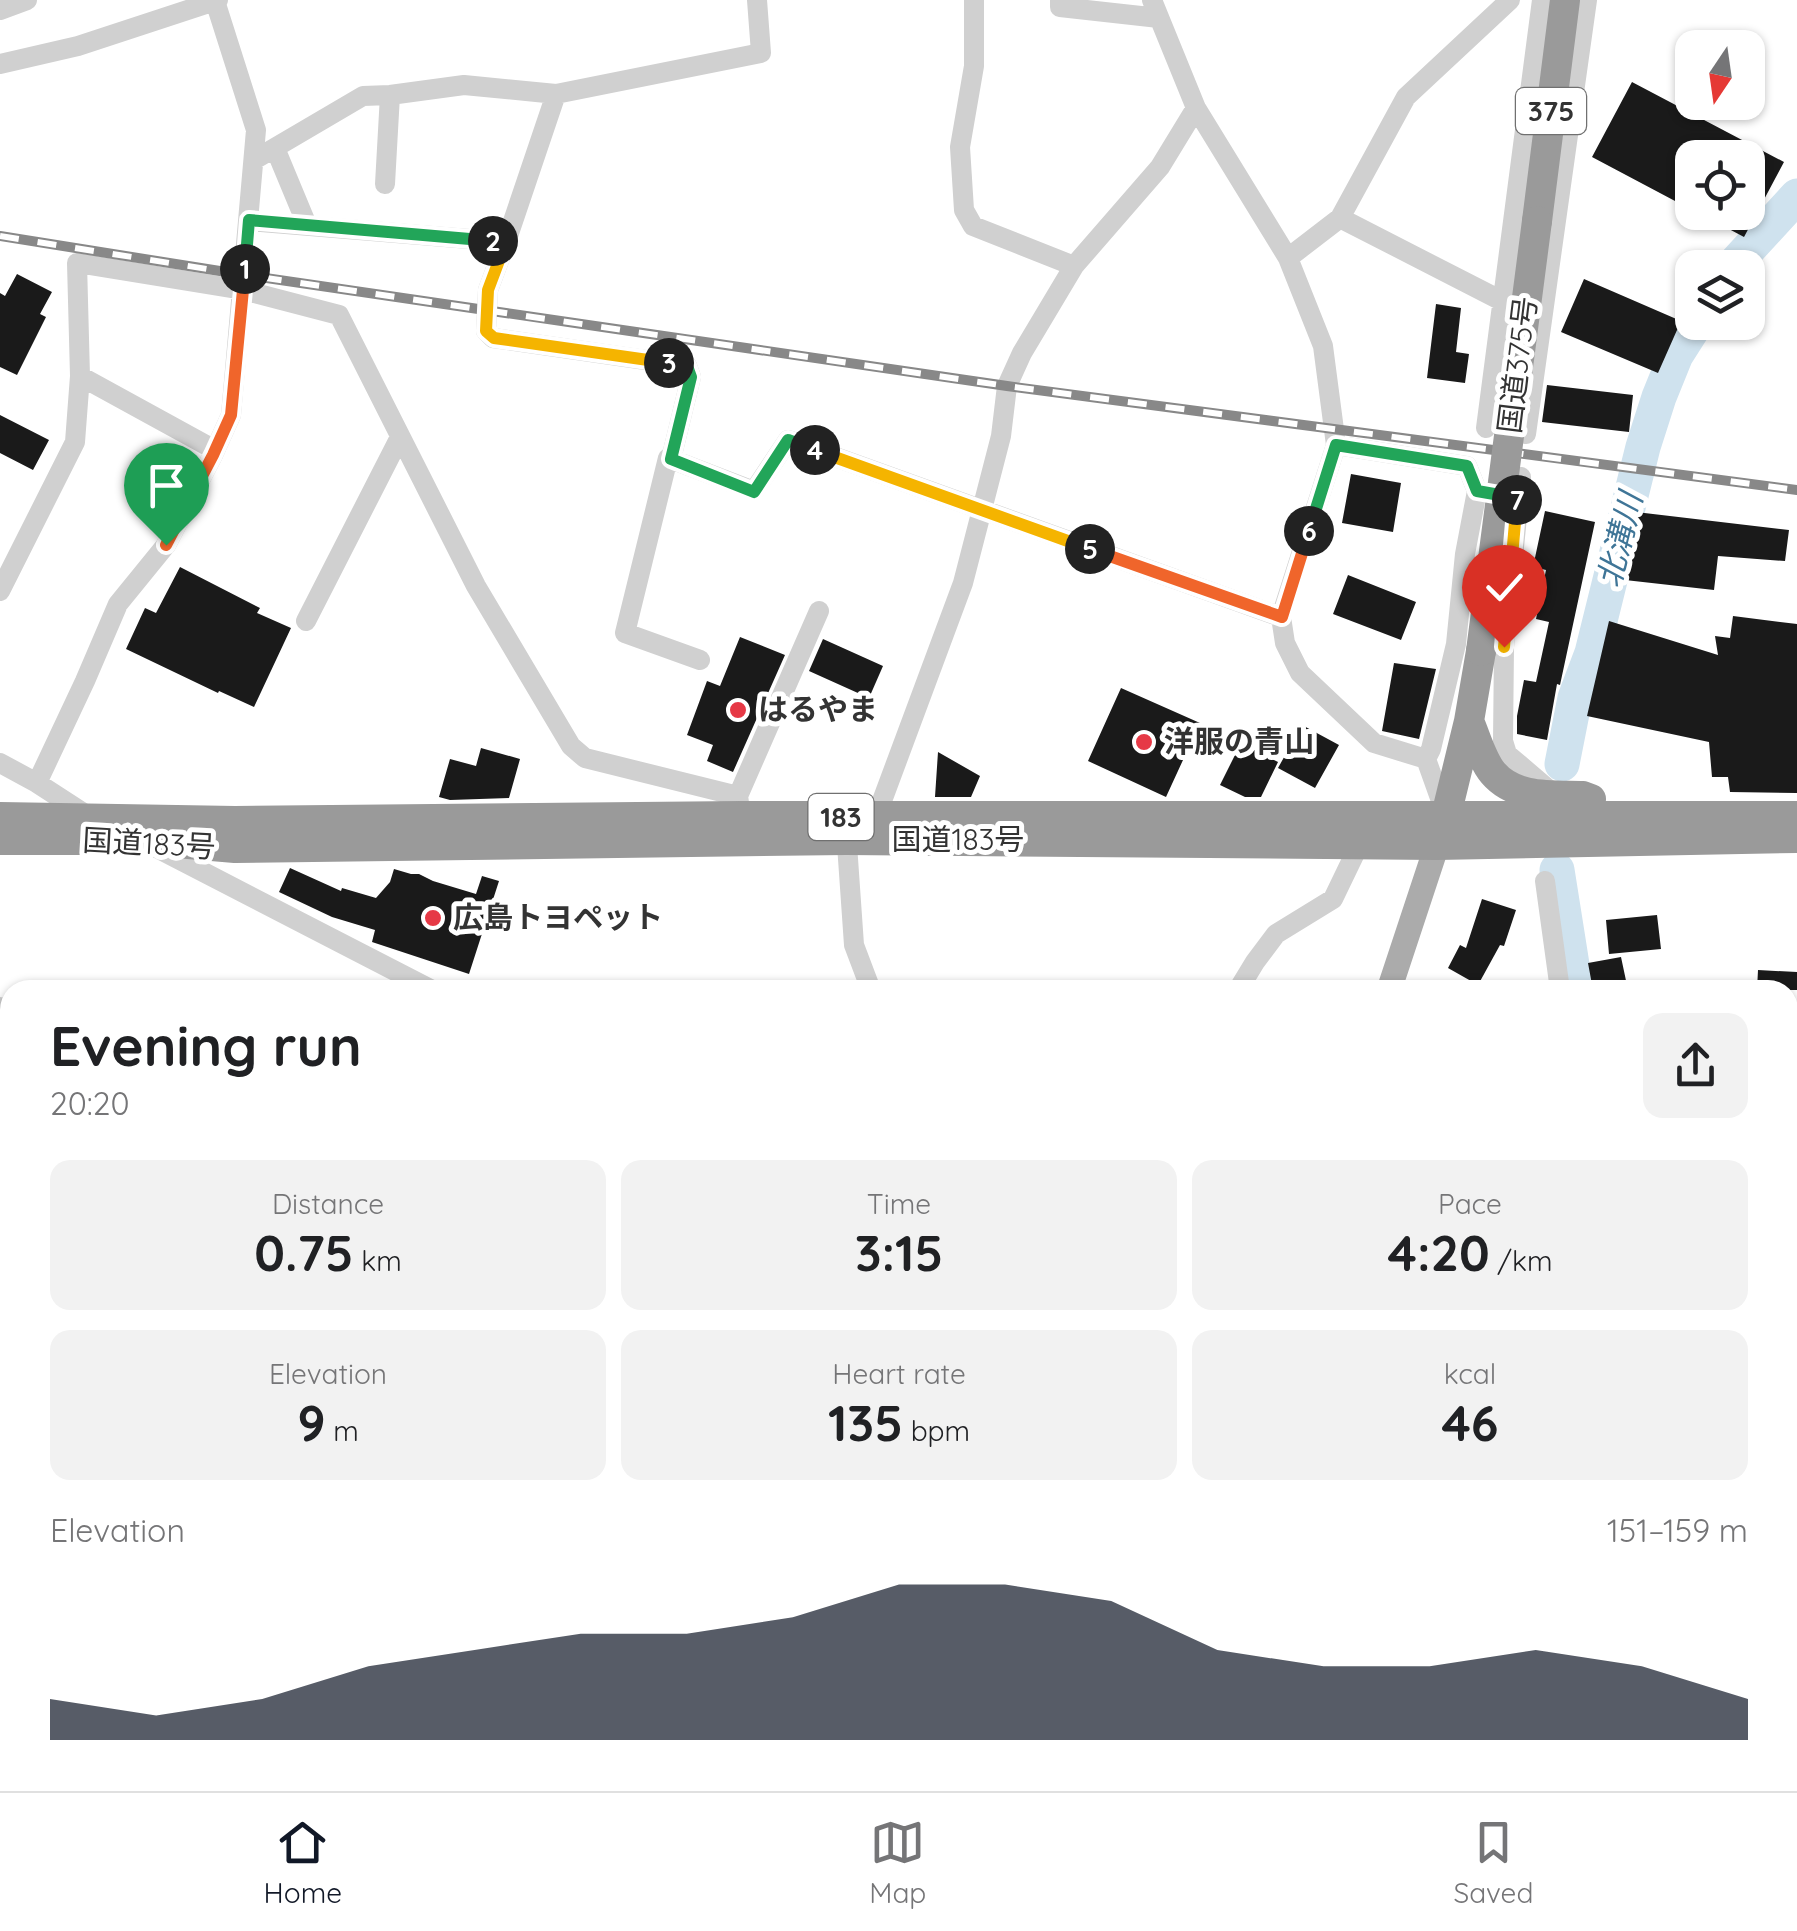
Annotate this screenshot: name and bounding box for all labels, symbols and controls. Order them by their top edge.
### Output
north arrow [1675,30,1765,120]
map controls [1675,30,1765,340]
road number: 375 [1516,88,1586,134]
button: locate [1675,140,1765,230]
pin: 2 [468,216,518,266]
text: 2 [485,223,501,258]
pin: 1 [220,244,270,294]
button: layers [1675,250,1765,340]
text: 1 [240,251,250,286]
street label: 国道375号 [1490,294,1544,435]
pin: 3 [644,338,694,388]
text: 3 [661,345,677,380]
pin: 4 [790,425,840,475]
text: 4 [807,432,823,467]
pin [124,443,209,546]
icon: arrive [139,458,194,513]
pin: 7 [1492,475,1542,525]
text: 7 [1509,482,1525,517]
water label: 北溝川 [1588,485,1651,591]
pin: 6 [1284,506,1334,556]
text: 6 [1301,513,1317,548]
pin: 5 [1065,524,1115,574]
text: 5 [1082,531,1098,566]
pin [1462,545,1547,648]
icon: check [1477,560,1532,615]
place label: はるやま [758,690,878,728]
marker: はるやま [727,699,749,721]
place label: 洋服の青山 [1164,722,1314,760]
marker: 洋服の青山 [1133,731,1155,753]
road number: 183 [808,794,874,840]
street label: 国道183号 [891,820,1025,858]
street label: 国道183号 [82,821,216,865]
place label: 広島トヨペット [453,898,663,936]
marker: 広島トヨペット [422,907,444,929]
text: Evening run [50,1011,362,1080]
button: share [1643,1013,1748,1118]
text: 20:20 [50,1083,130,1123]
text: Distance [272,1186,384,1221]
text: Time [867,1186,931,1221]
text: Pace [1438,1186,1502,1221]
text: 0.75 [254,1221,354,1284]
text: 3:15 [855,1221,943,1284]
text: 4:20 [1388,1221,1490,1284]
text: km [354,1243,402,1278]
text: /km [1490,1243,1552,1278]
text: Elevation [269,1356,387,1391]
text: Heart rate [832,1356,966,1391]
text: kcal [1444,1356,1496,1391]
text: 9 [297,1391,326,1454]
text: 135 [828,1391,903,1454]
text: 46 [1441,1391,1499,1454]
text: m [326,1413,359,1448]
text: bpm [903,1413,970,1448]
text: Elevation [50,1510,185,1550]
text: 151–159 m [1607,1510,1748,1550]
tab: Home [264,1815,342,1910]
tab: Map [869,1815,926,1910]
tab: Saved [1454,1815,1533,1910]

